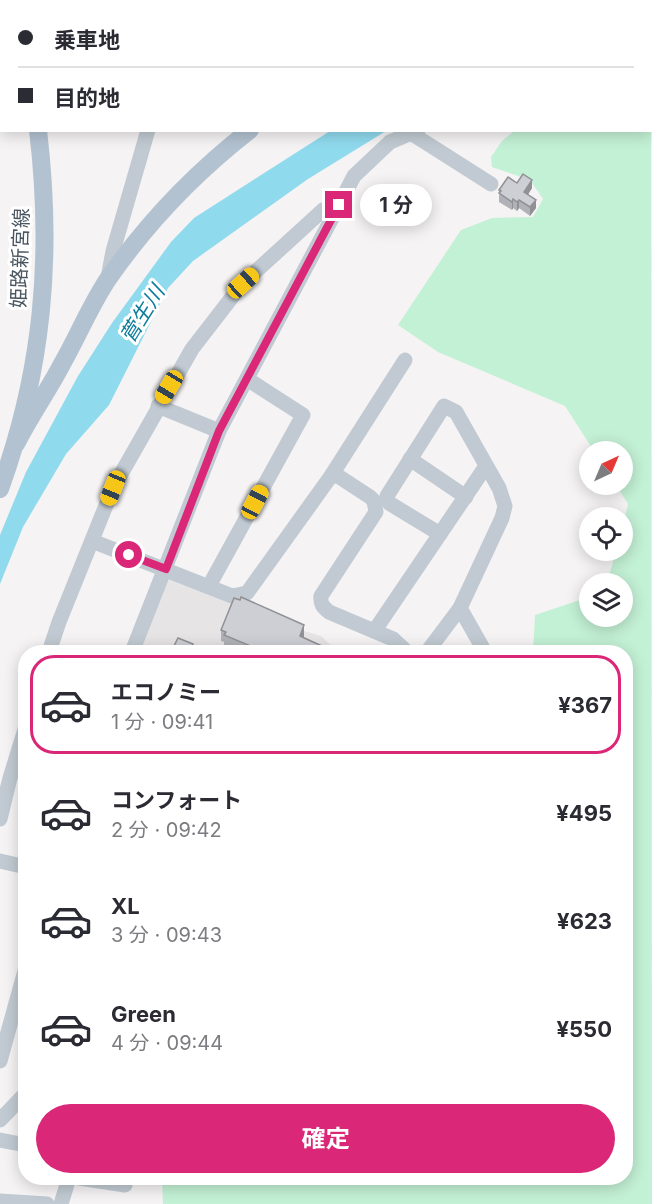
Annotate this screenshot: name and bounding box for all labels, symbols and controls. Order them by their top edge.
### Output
text: 乗車地 [54,27,120,53]
text: 目的地 [54,85,120,111]
callout: 1 分 [360,184,432,226]
route end [325,191,352,218]
text: 1 分 [379,193,413,217]
street label: 姫路新宮線 [6,208,34,308]
car [224,264,262,302]
water label: 菅生川 [115,279,170,347]
car [152,367,186,407]
north arrow [579,441,633,495]
map controls [579,441,633,627]
car [98,468,128,508]
car [239,482,271,522]
button: locate [579,507,633,561]
route start [115,541,142,568]
button: layers [579,573,633,627]
icon: car [39,678,93,732]
text: エコノミー [111,679,221,705]
text: ¥367 [558,692,612,718]
text: 1 分 · 09:41 [111,710,213,734]
icon: car [39,786,93,840]
text: コンフォート [111,787,242,813]
text: ¥495 [556,800,612,826]
text: 2 分 · 09:42 [111,818,222,842]
text: XL [111,893,140,919]
icon: car [39,894,93,948]
text: ¥623 [557,908,612,934]
text: 3 分 · 09:43 [111,923,222,947]
text: Green [111,1001,176,1027]
icon: car [39,1002,93,1056]
text: ¥550 [556,1016,612,1042]
text: 4 分 · 09:44 [111,1031,223,1055]
button: 確定 [36,1104,615,1173]

